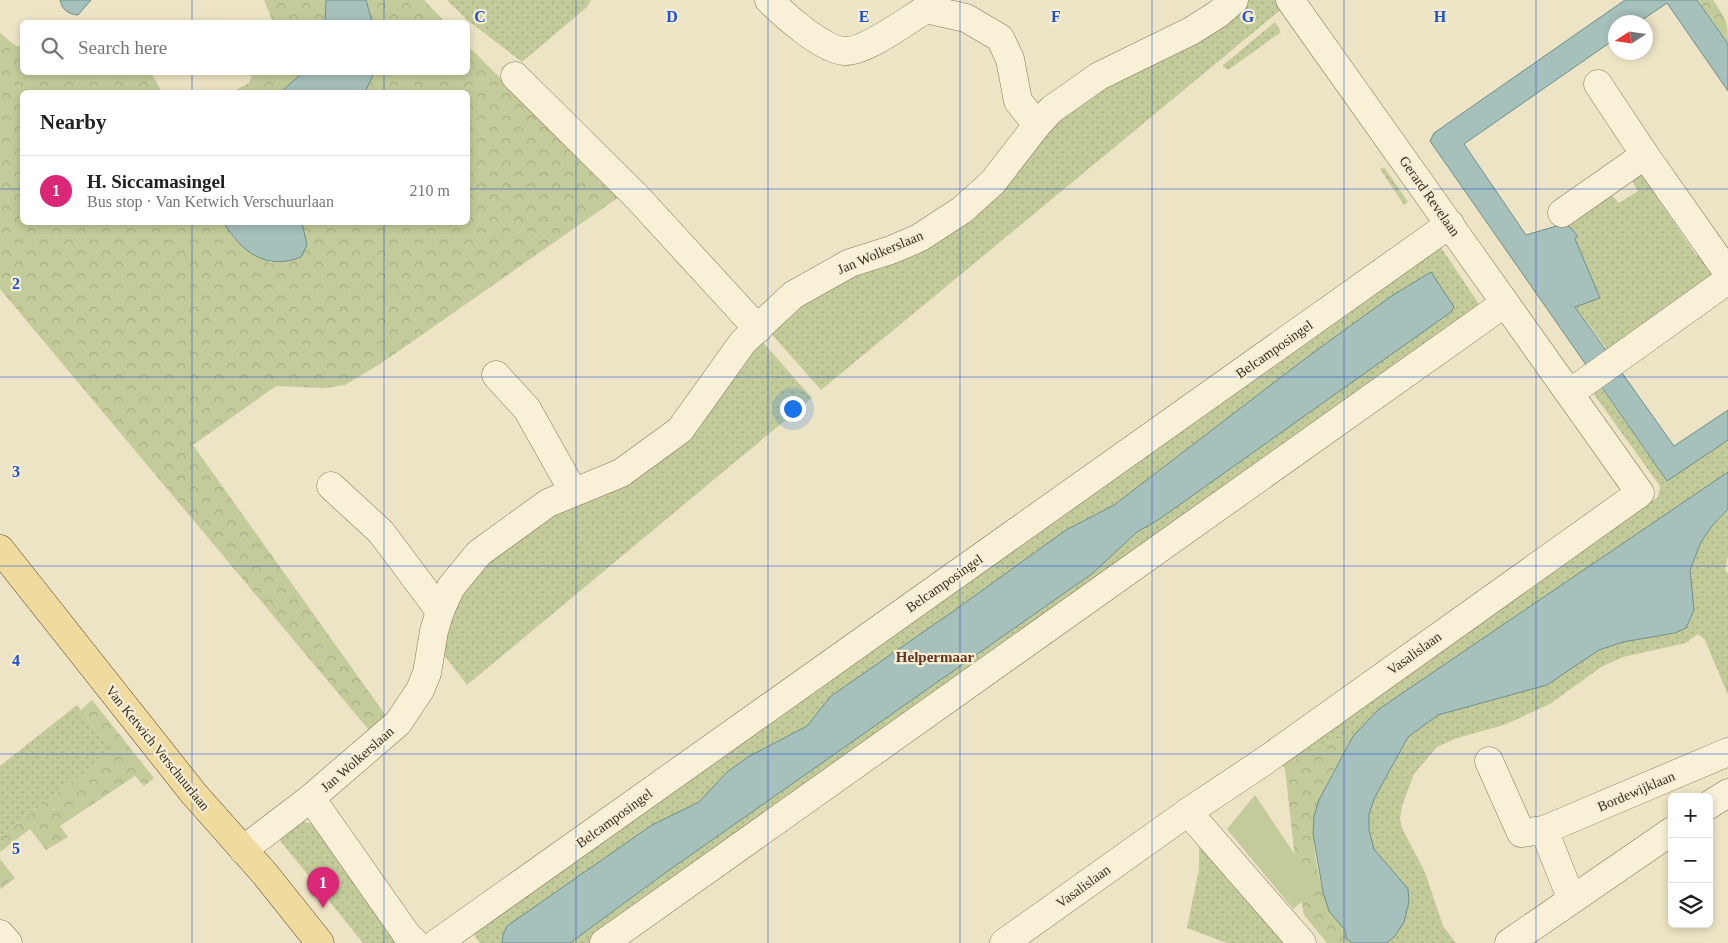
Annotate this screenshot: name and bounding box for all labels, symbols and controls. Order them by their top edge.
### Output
text: C [474,8,486,25]
text: D [666,8,678,25]
text: E [859,8,869,25]
text: F [1051,8,1061,25]
text: G [1242,8,1255,25]
text: H [1434,8,1447,25]
north arrow [1608,15,1653,60]
search box [20,20,470,75]
icon: search [38,34,66,62]
text: Search here [78,37,167,58]
text: Nearby [40,110,107,134]
street label: Gerard Revelaan [1396,153,1463,239]
text: H. Siccamasingel [87,171,225,192]
text: 1 [52,182,60,199]
text: 210 m [410,182,450,199]
text: Bus stop · Van Ketwich Verschuurlaan [87,193,334,210]
street label: Jan Wolkerslaan [835,228,925,277]
text: 2 [12,275,20,292]
street label: Belcamposingel [1233,317,1316,381]
your location [780,396,806,422]
text: 3 [12,463,20,480]
street label: Belcamposingel [903,551,986,615]
street label: Vasalislaan [1384,629,1444,678]
district label: Helpermaar [896,649,974,665]
text: 4 [12,652,20,669]
street label: Van Ketwich Verschuurlaan [103,683,213,814]
street label: Jan Wolkerslaan [318,724,397,795]
street label: Bordewijklaan [1595,768,1677,814]
street label: Belcamposingel [573,786,655,851]
map controls [1668,793,1713,928]
button: + [1668,793,1713,838]
button: − [1668,838,1713,883]
text: 5 [12,840,20,857]
street label: Vasalislaan [1053,862,1113,911]
pin: 1 [307,867,339,908]
button: layers [1668,883,1713,928]

